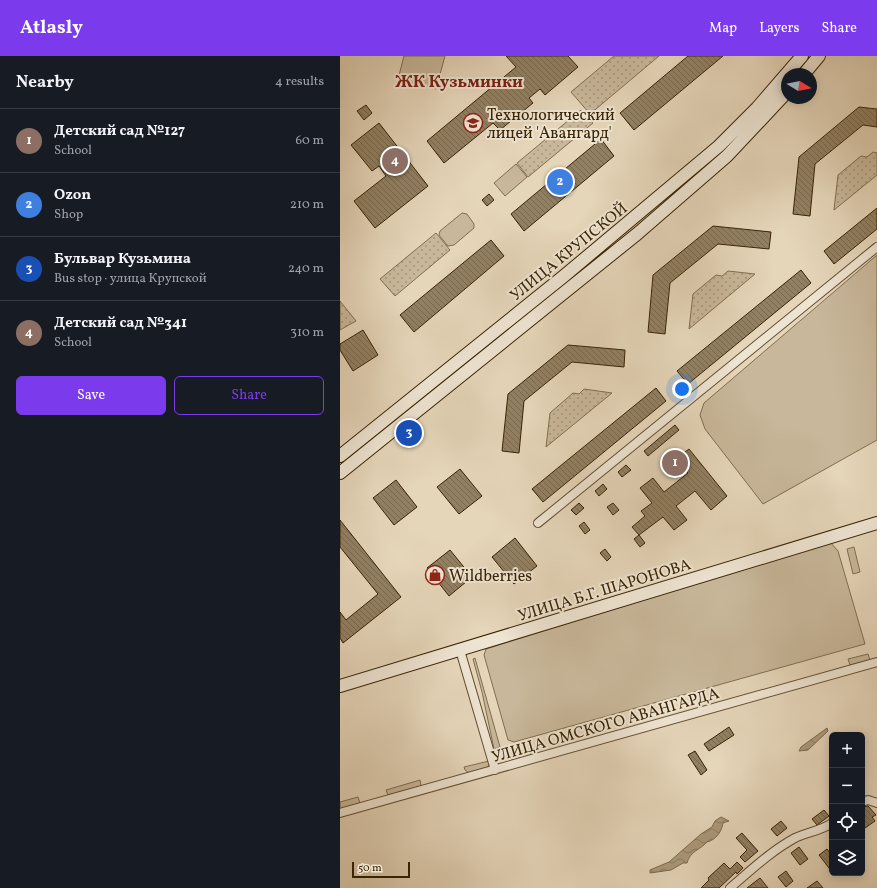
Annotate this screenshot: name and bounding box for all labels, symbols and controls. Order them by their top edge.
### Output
text: Atlasly [20,15,83,41]
text: Map [709,19,737,38]
text: Layers [759,19,799,38]
text: Share [821,19,857,38]
north arrow [781,68,817,104]
text: Nearby [16,71,74,94]
district label: ЖК Кузьминки [395,71,523,94]
text: 4 results [275,73,324,91]
place label: Технологический лицей 'Авангард' [487,105,615,145]
school or university icon: Технологический лицей 'Авангард' [462,112,484,134]
text: Детский сад №127 [54,121,185,142]
text: 1 [26,132,32,150]
text: 60 m [296,132,324,150]
text: School [54,142,92,160]
pin: 4 [382,146,408,176]
pin: 2 [547,167,573,197]
text: Ozon [54,185,91,206]
text: 2 [26,196,32,214]
text: 210 m [290,196,324,214]
street label: УЛИЦА КРУПСКОЙ [506,198,633,307]
text: Shop [54,206,83,224]
text: Бульвар Кузьмина [54,249,191,270]
text: 3 [26,260,32,278]
text: 240 m [288,260,324,278]
text: Bus stop · улица Крупской [54,270,207,288]
text: Детский сад №341 [54,313,187,334]
text: 4 [25,324,33,342]
text: 310 m [290,324,324,342]
text: School [54,334,92,352]
button: Save [16,376,166,415]
button: Share [174,376,324,415]
your location [672,379,692,399]
pin: 3 [396,418,422,448]
pin: 1 [662,448,688,478]
street label: УЛИЦА Б.Г. ШАРОНОВА [515,554,694,628]
shop icon: Wildberries [424,564,446,586]
place label: Wildberries [449,566,532,588]
street label: УЛИЦА ОМСКОГО АВАНГАРДА [489,683,722,769]
map controls [829,732,865,876]
button: + [829,732,865,768]
button: − [829,768,865,804]
button: locate [829,804,865,840]
button: layers [829,840,865,876]
scale bar [352,860,410,879]
text: 50 m [358,861,382,876]

